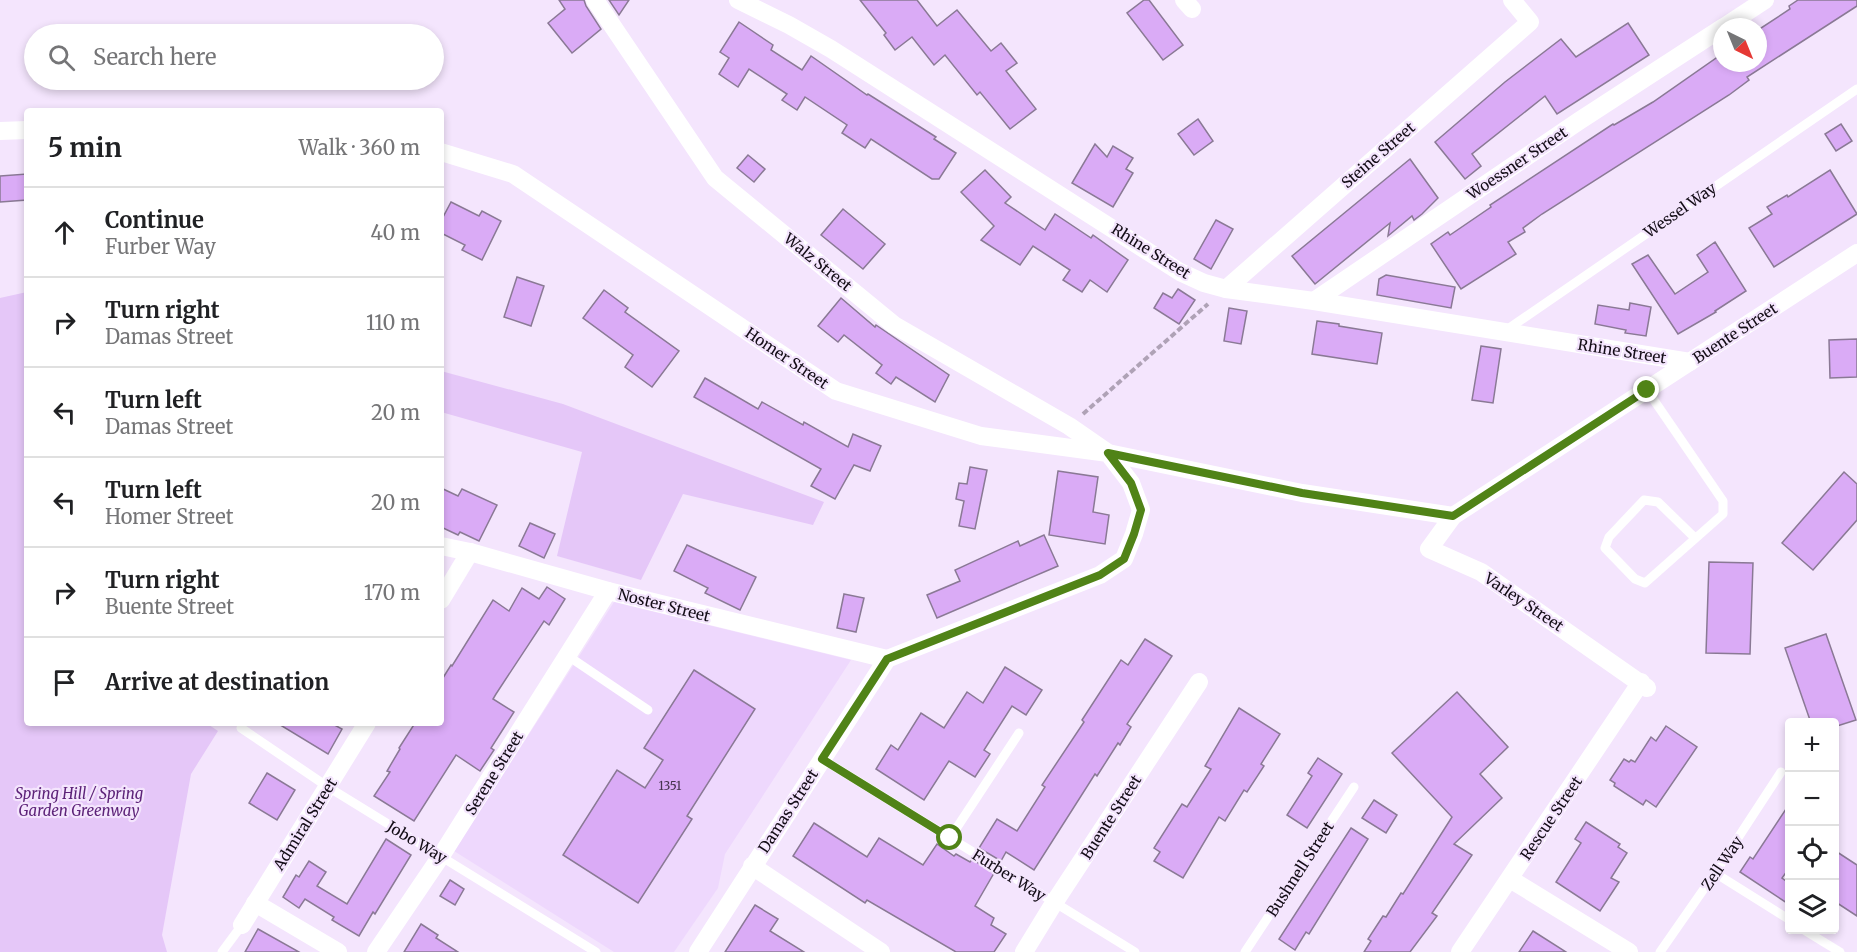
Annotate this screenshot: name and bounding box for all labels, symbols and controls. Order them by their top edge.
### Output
north arrow [1713,18,1767,72]
search box [24,24,444,90]
icon: search [45,41,78,74]
text: Search here [93,43,216,71]
street label: Steine Street [1337,118,1419,192]
street label: Woessner Street [1462,122,1571,204]
text: 5 min [48,131,122,164]
text: Walk · 360 m [299,135,420,160]
street label: Wessel Way [1639,178,1720,242]
text: Continue [105,206,204,234]
icon: ahead [48,216,81,249]
street label: Rhine Street [1108,219,1194,283]
text: 40 m [370,220,420,245]
street label: Walz Street [779,228,856,295]
text: Furber Way [105,234,216,259]
text: Turn right [105,296,219,324]
street label: Buente Street [1689,299,1781,367]
icon: right [48,306,81,339]
text: 110 m [366,310,420,335]
street label: Homer Street [742,323,832,393]
text: Damas Street [105,324,233,349]
street label: Rhine Street [1576,335,1668,367]
route end [1633,376,1659,402]
text: Turn left [105,386,202,414]
icon: left [48,396,81,429]
text: 20 m [371,400,420,425]
text: Damas Street [105,414,233,439]
text: Turn left [105,476,202,504]
icon: left [48,486,81,519]
text: 20 m [371,490,420,515]
text: Homer Street [105,504,234,529]
text: Turn right [105,566,219,594]
street label: Varley Street [1480,568,1567,635]
icon: right [48,576,81,609]
text: 170 m [364,580,420,605]
street label: Noster Street [616,584,712,626]
text: Buente Street [105,594,234,619]
icon: arrive [48,666,81,699]
text: Arrive at destination [105,668,329,696]
map controls [1785,718,1839,934]
button: + [1785,718,1839,772]
street label: Serene Street [461,727,527,818]
street label: Damas Street [754,765,822,857]
street label: Buente Street [1077,771,1145,863]
street label: Rescue Street [1516,772,1586,863]
button: − [1785,772,1839,826]
street label: Admiral Street [269,774,341,874]
house number: 1351 [658,778,682,793]
park label: Spring Hill / Spring Garden Greenway [15,784,143,820]
street label: Jobo Way [383,816,451,867]
street label: Bushnell Street [1262,818,1338,920]
route start [936,824,962,850]
button: locate [1785,826,1839,880]
street label: Zell Way [1697,832,1747,894]
street label: Furber Way [969,845,1050,905]
button: layers [1785,880,1839,934]

